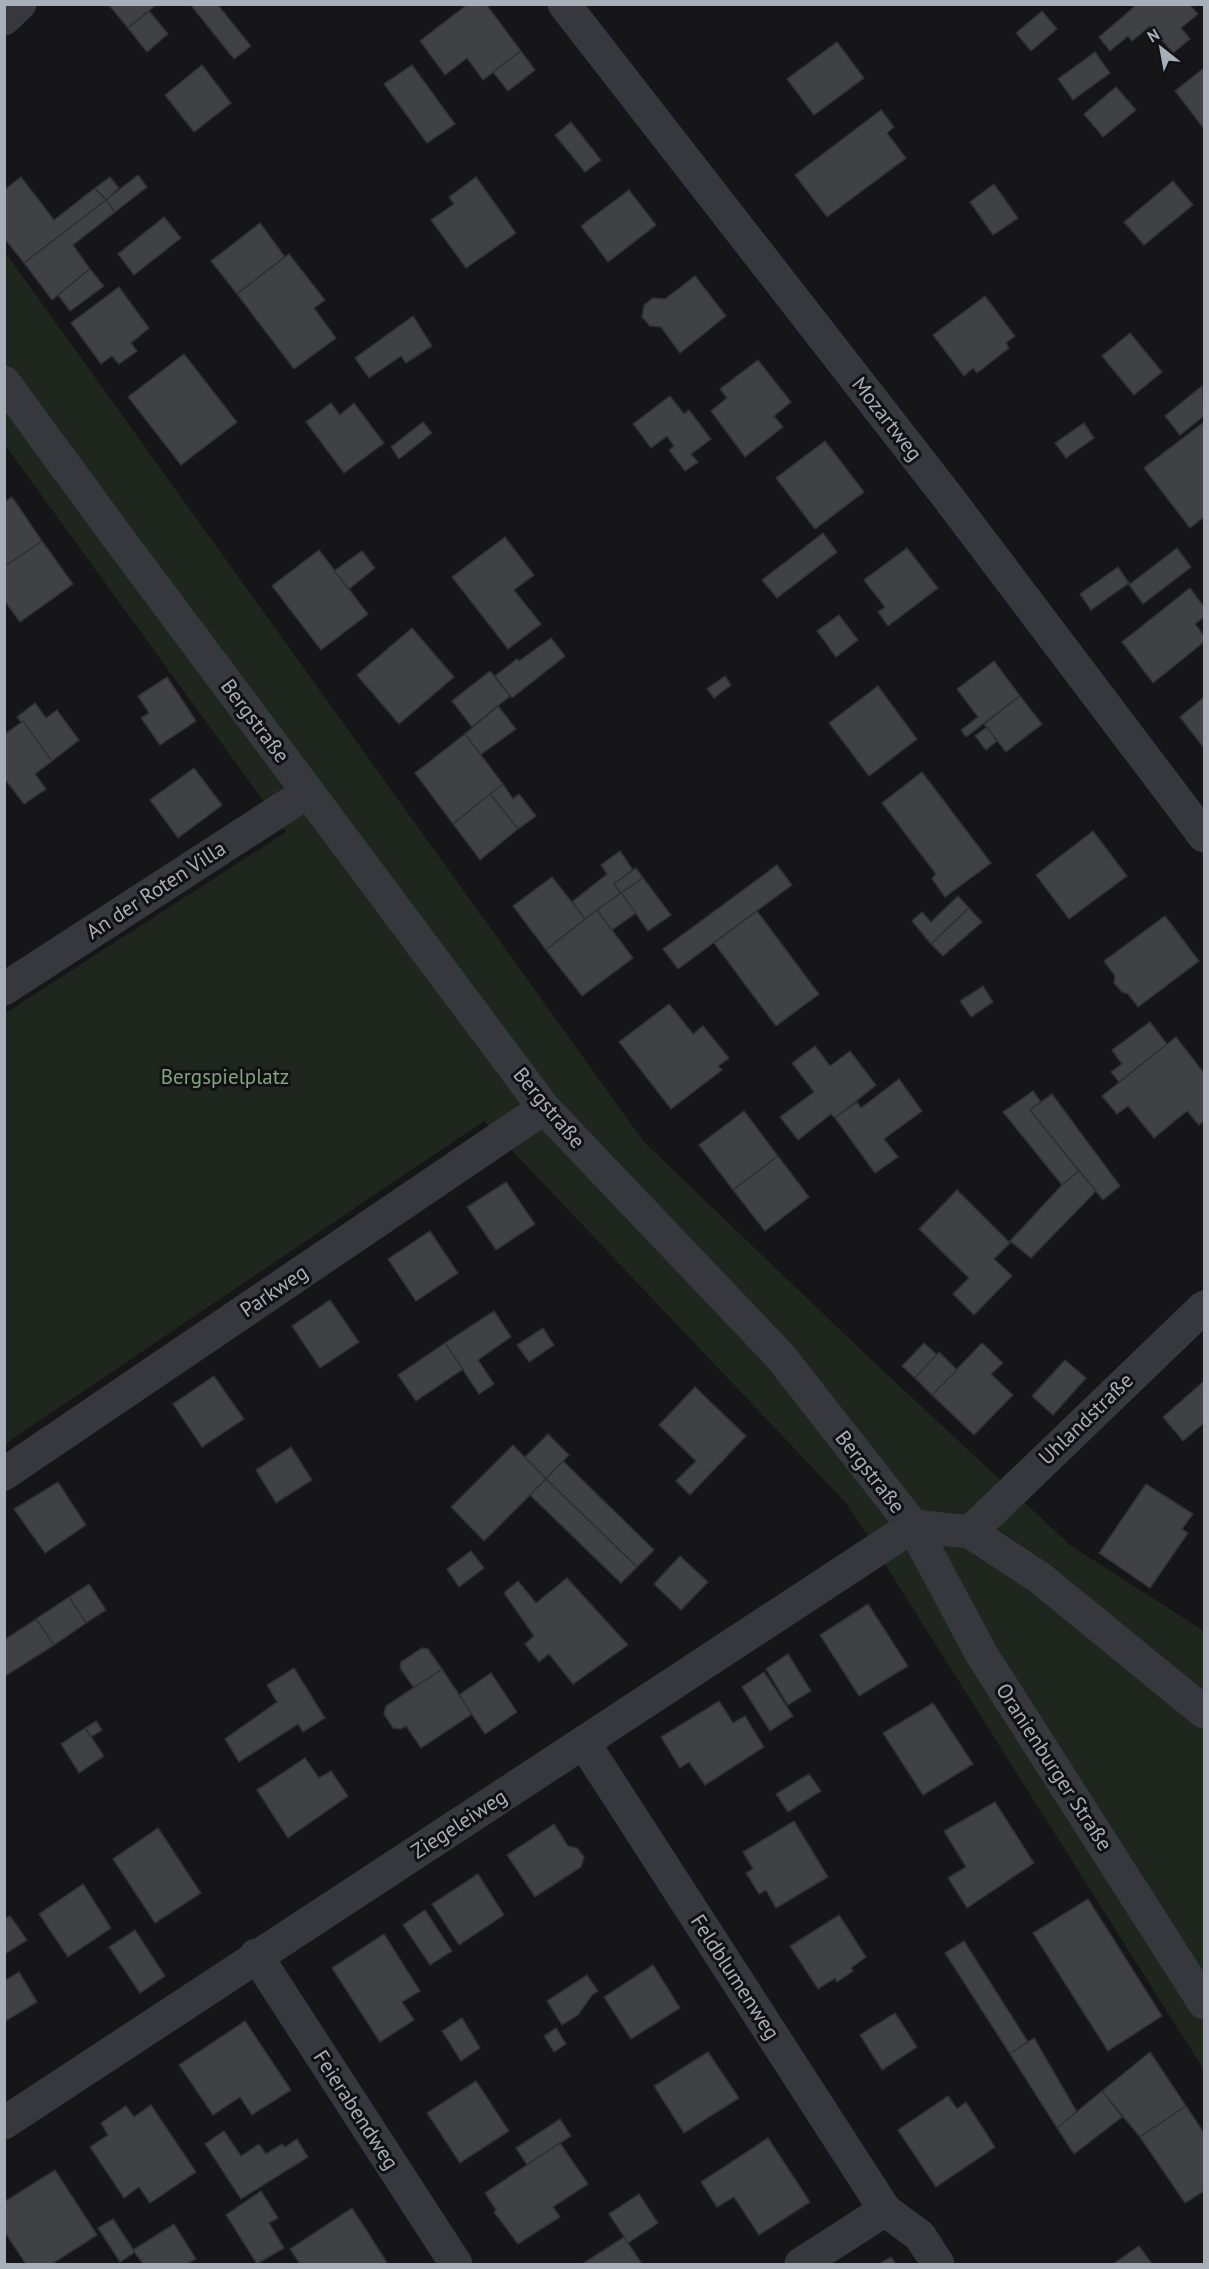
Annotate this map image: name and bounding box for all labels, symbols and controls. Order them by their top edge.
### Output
north arrow [1131,18,1191,78]
text: N [1144,24,1163,46]
street label: Mozartweg [846,371,929,466]
street label: Bergstraße [215,673,296,768]
street label: An der Roten Villa [81,834,231,945]
street label: Bergstraße [508,1061,591,1154]
park label: Bergspielplatz [161,1063,289,1090]
street label: Parkweg [235,1258,313,1323]
street label: Uhlandstraße [1033,1367,1139,1470]
street label: Bergstraße [830,1425,911,1519]
street label: Oranienburger Straße [990,1678,1119,1856]
street label: Ziegeleiweg [406,1783,512,1865]
street label: Feldblumenweg [685,1909,786,2044]
street label: Feierabendweg [308,2045,405,2175]

